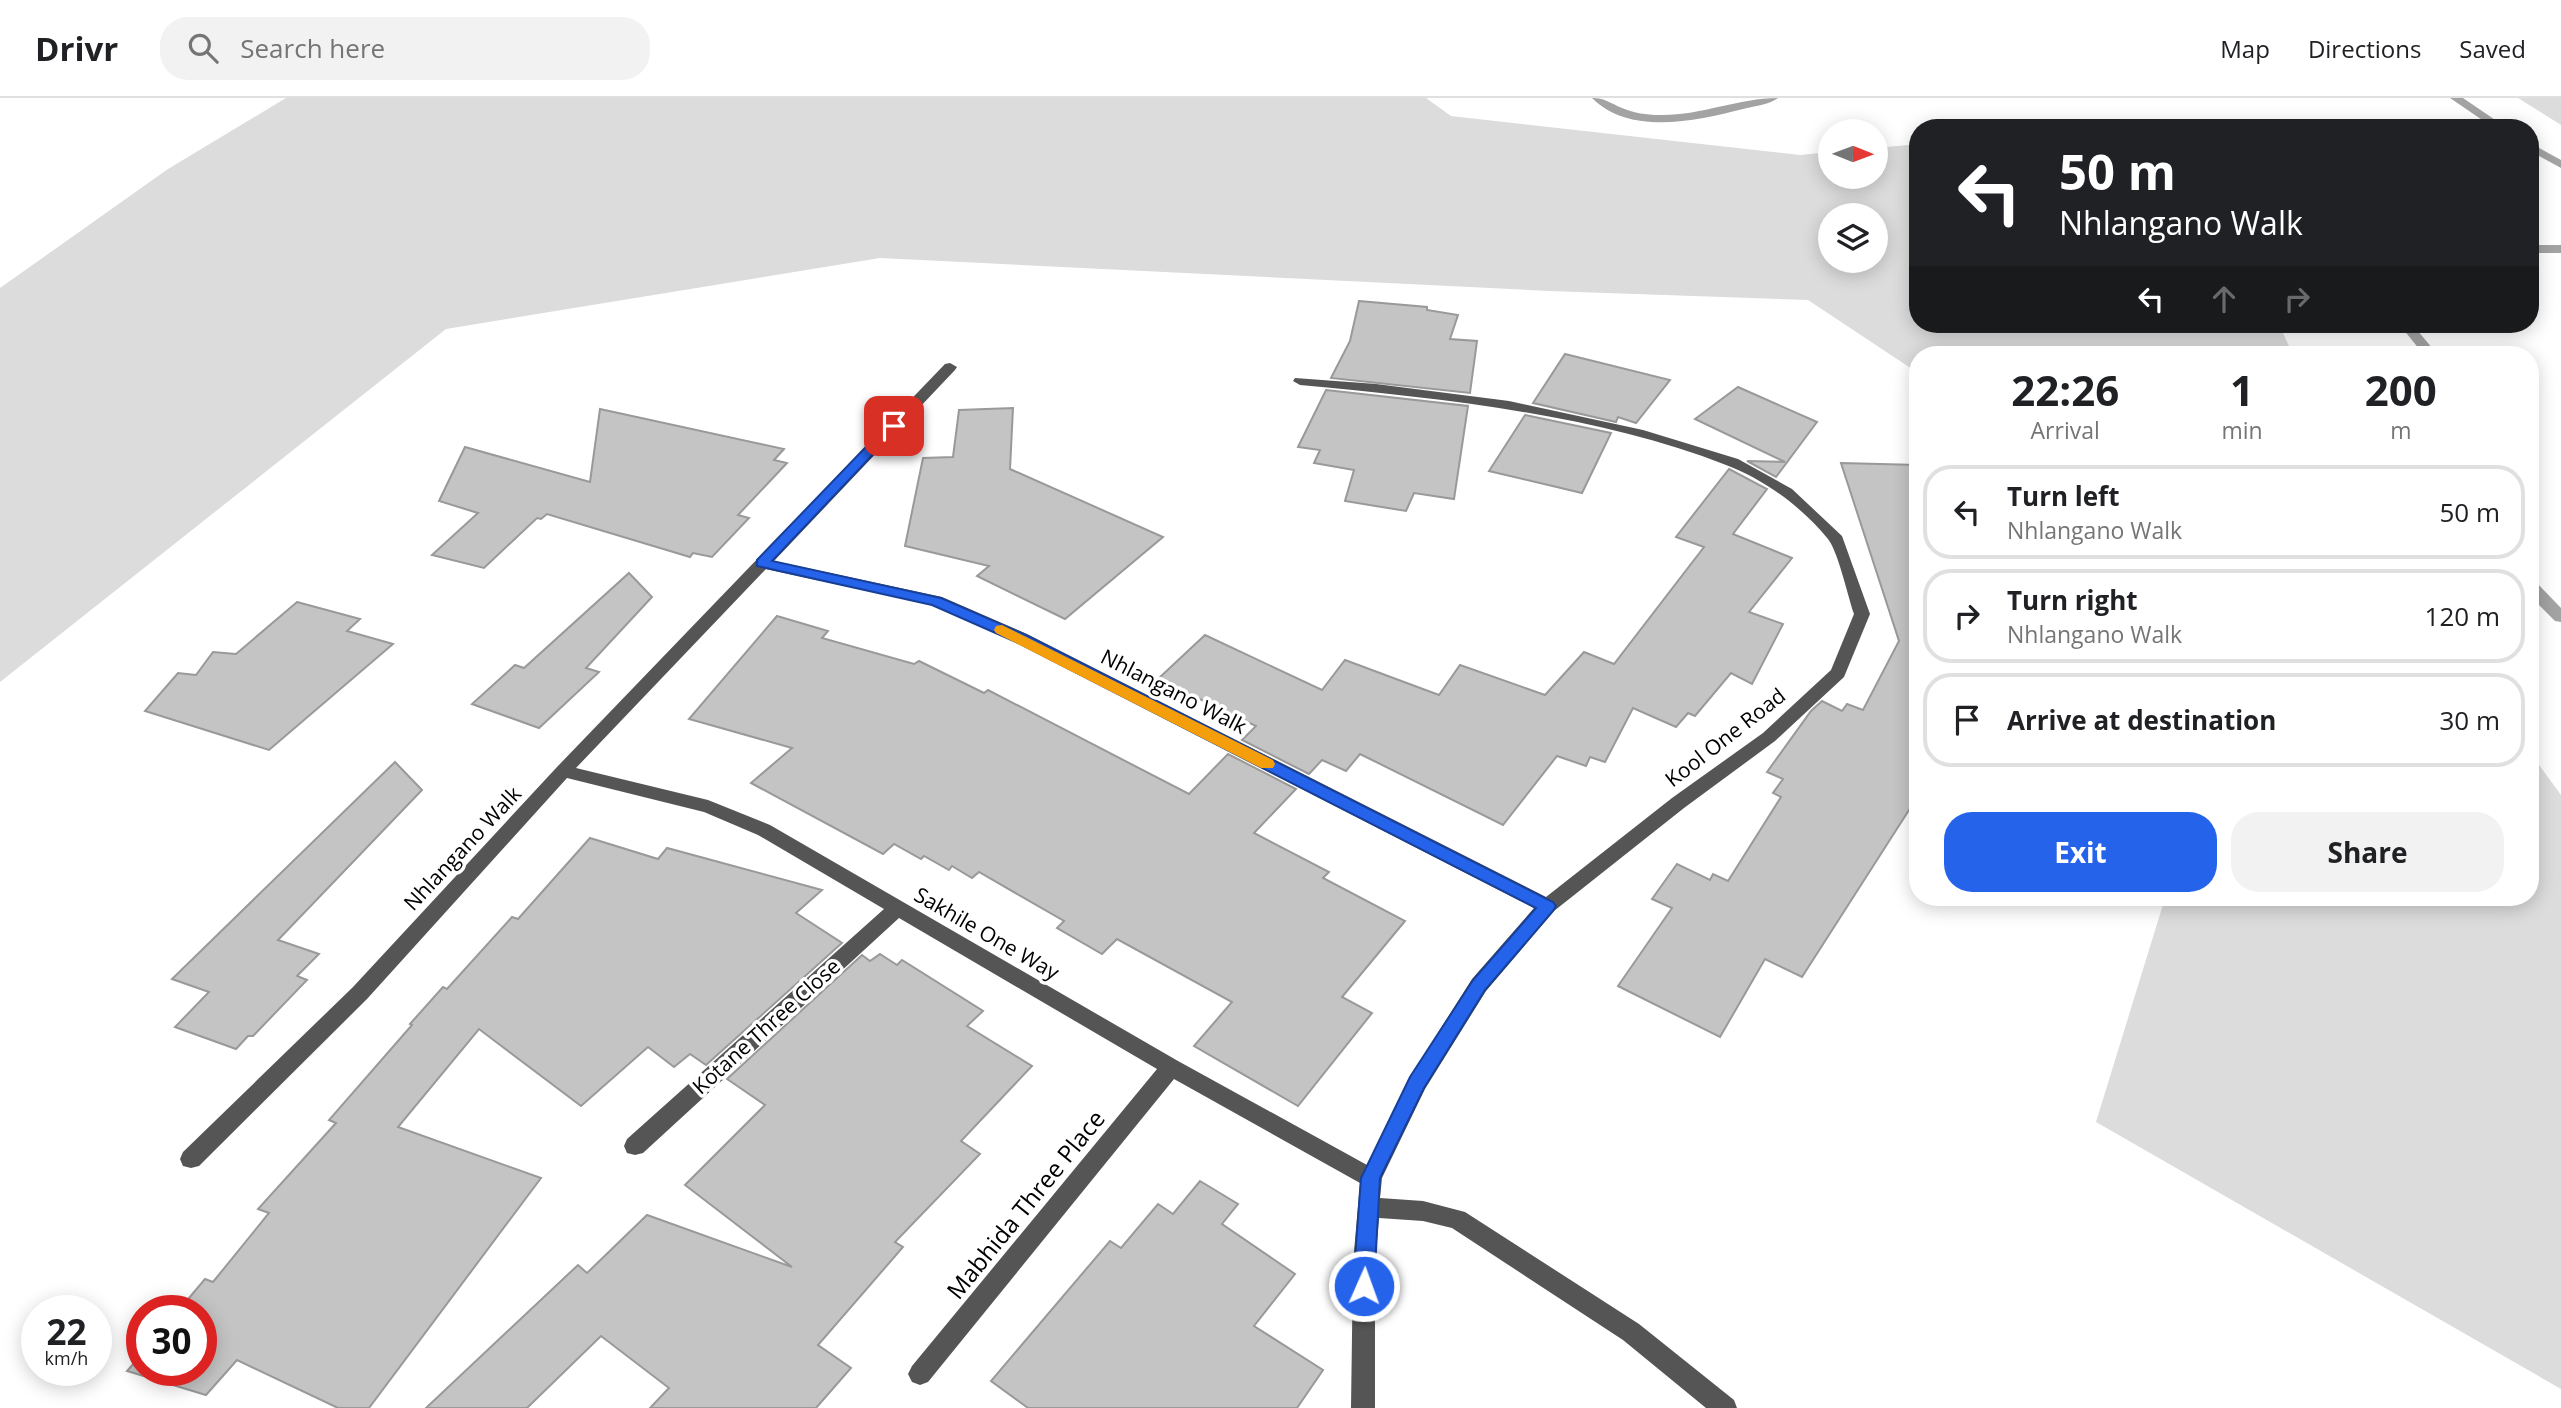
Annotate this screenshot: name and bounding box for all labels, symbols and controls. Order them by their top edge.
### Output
search box [160,17,650,80]
text: Drivr [35,26,118,71]
icon: search [184,29,222,67]
text: Search here [240,30,385,66]
text: Map [2220,32,2270,65]
text: Directions [2308,32,2421,65]
text: Saved [2459,32,2526,65]
north arrow [1818,119,1888,189]
map controls [1818,119,1888,273]
text: 50 m [2059,138,2176,204]
icon: left [1944,147,2035,238]
text: Nhlangano Walk [2059,201,2303,244]
button: layers [1818,203,1888,273]
icon: left [2132,280,2170,318]
icon: ahead [2205,280,2243,318]
icon: right [2278,280,2316,318]
text: 22:26 [2011,361,2119,418]
text: 1 [2230,361,2254,418]
text: 200 [2365,361,2437,418]
pin [864,396,924,456]
icon: arrive [875,407,913,445]
text: Arrival [2031,414,2100,446]
text: min [2221,414,2263,446]
text: m [2390,414,2411,446]
text: Turn left [2007,478,2119,514]
icon: left [1948,493,1986,531]
text: 50 m [2439,494,2500,530]
text: Nhlangano Walk [2007,514,2182,546]
text: Turn right [2007,582,2138,618]
icon: right [1948,597,1986,635]
text: 120 m [2425,598,2500,634]
text: Nhlangano Walk [2007,618,2182,650]
street label: Nhlangano Walk [1096,642,1252,740]
street label: Kool One Road [1659,681,1791,793]
icon: arrive [1948,701,1986,739]
text: Arrive at destination [2007,702,2276,738]
text: 30 m [2439,702,2500,738]
street label: Nhlangano Walk [397,780,527,916]
button: Exit [1944,812,2217,892]
button: Share [2231,812,2504,892]
street label: Sakhile One Way [909,880,1065,986]
street label: Kotane Three Close [686,952,846,1100]
street label: Mabhida Three Place [938,1103,1112,1305]
position arrow [1327,1249,1401,1323]
speed limit sign: 30 [126,1295,217,1386]
text: 22 [46,1308,87,1355]
text: km/h [45,1346,88,1370]

